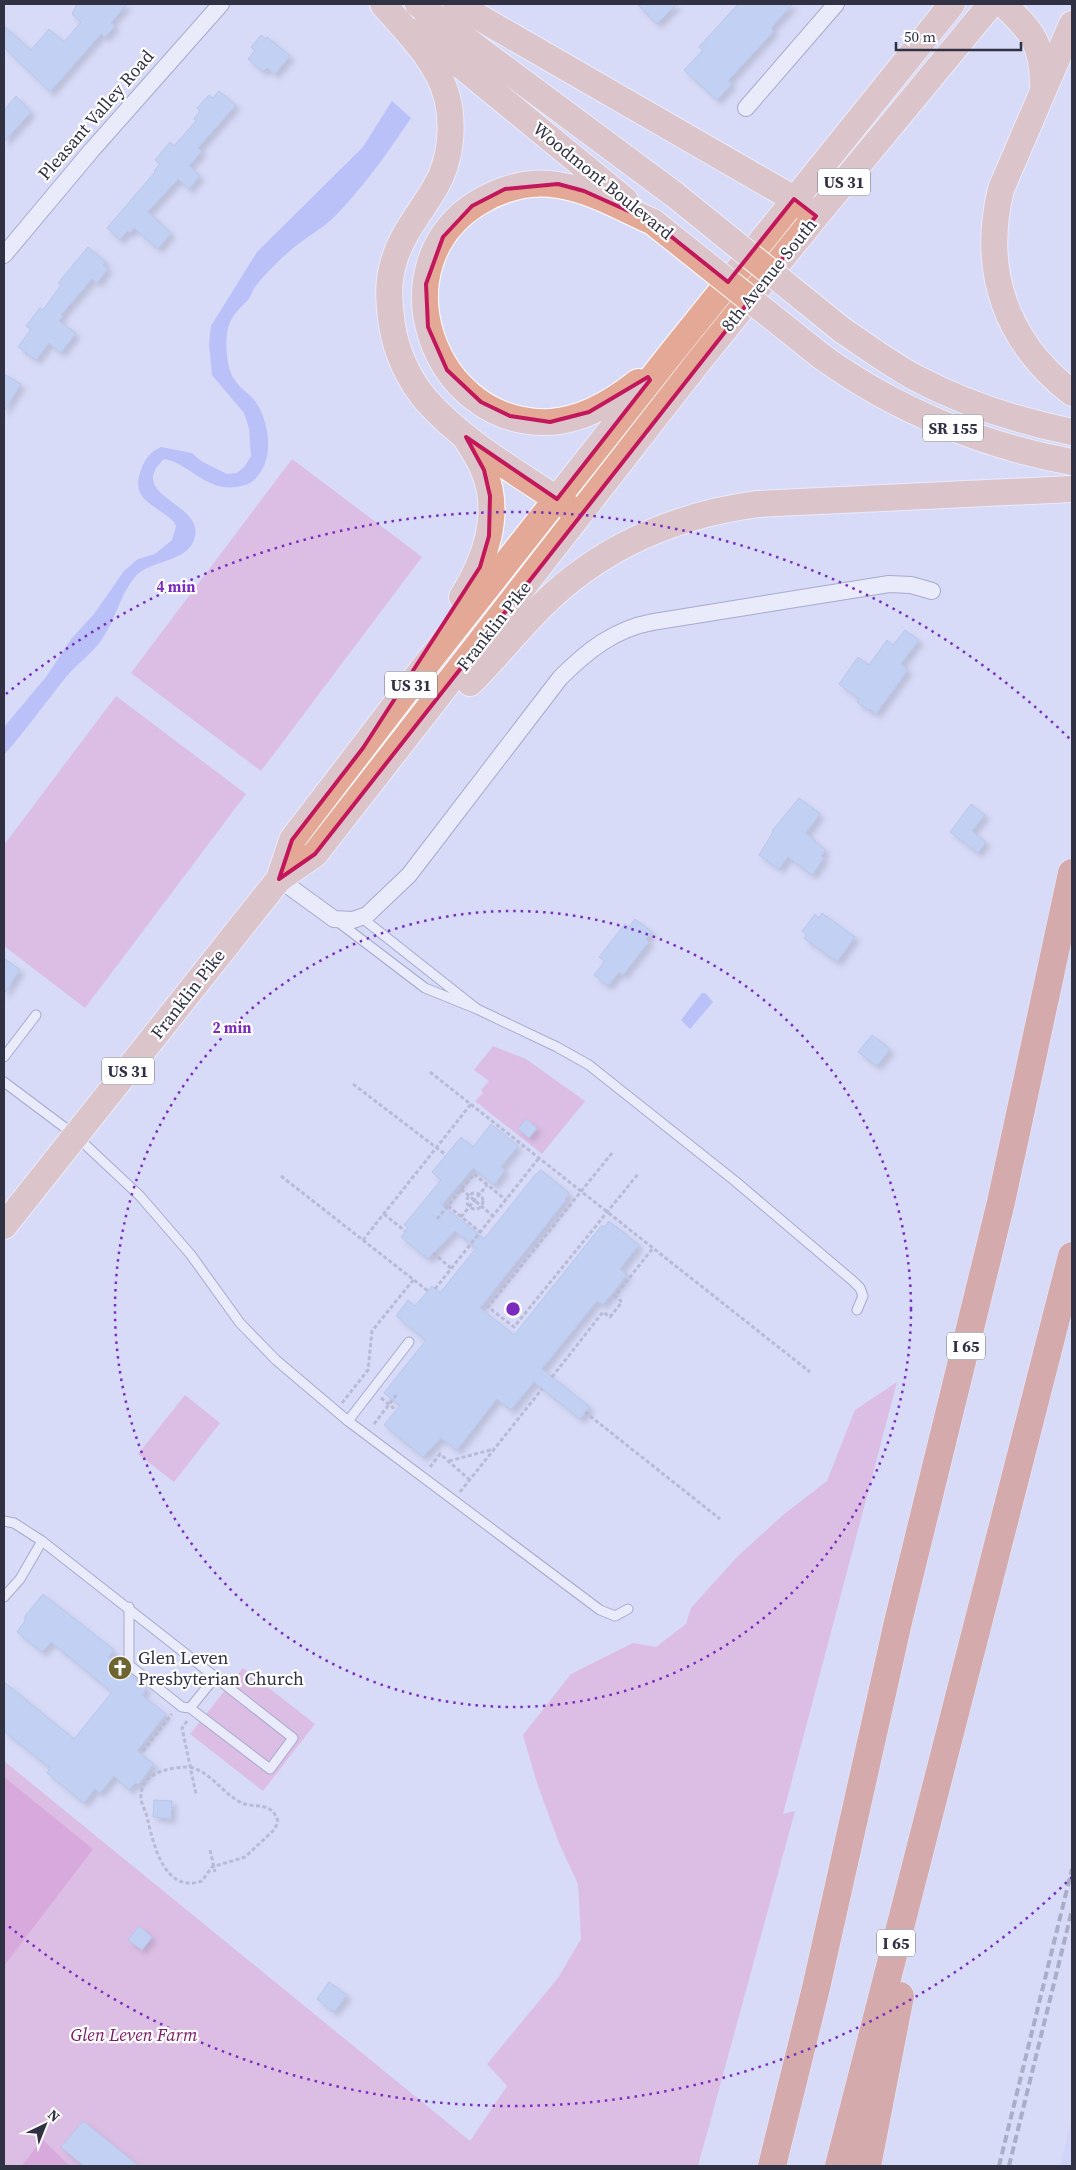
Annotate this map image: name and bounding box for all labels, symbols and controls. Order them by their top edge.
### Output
scale bar [896,20,1021,52]
text: 50 m [904,26,936,47]
street label: Pleasant Valley Road [32,44,159,185]
street label: Woodmont Boulevard [528,116,679,245]
road number: US 31 [818,168,870,196]
street label: 8th Avenue South [715,213,822,337]
road number: SR 155 [923,414,983,442]
street label: Franklin Pike [451,575,537,676]
text: 4 min [157,576,195,597]
road number: US 31 [385,672,437,698]
street label: Franklin Pike [145,943,231,1044]
text: 2 min [213,1017,251,1038]
road number: US 31 [102,1058,154,1084]
centre of rings [504,1300,522,1318]
road number: I 65 [947,1332,985,1360]
place label: Glen Leven Presbyterian Church [138,1645,304,1691]
church icon: Glen Leven Presbyterian Church [107,1655,133,1681]
road number: I 65 [877,1930,915,1956]
park label: Glen Leven Farm [71,2022,198,2047]
north arrow [20,2100,70,2150]
text: N [43,2105,64,2126]

